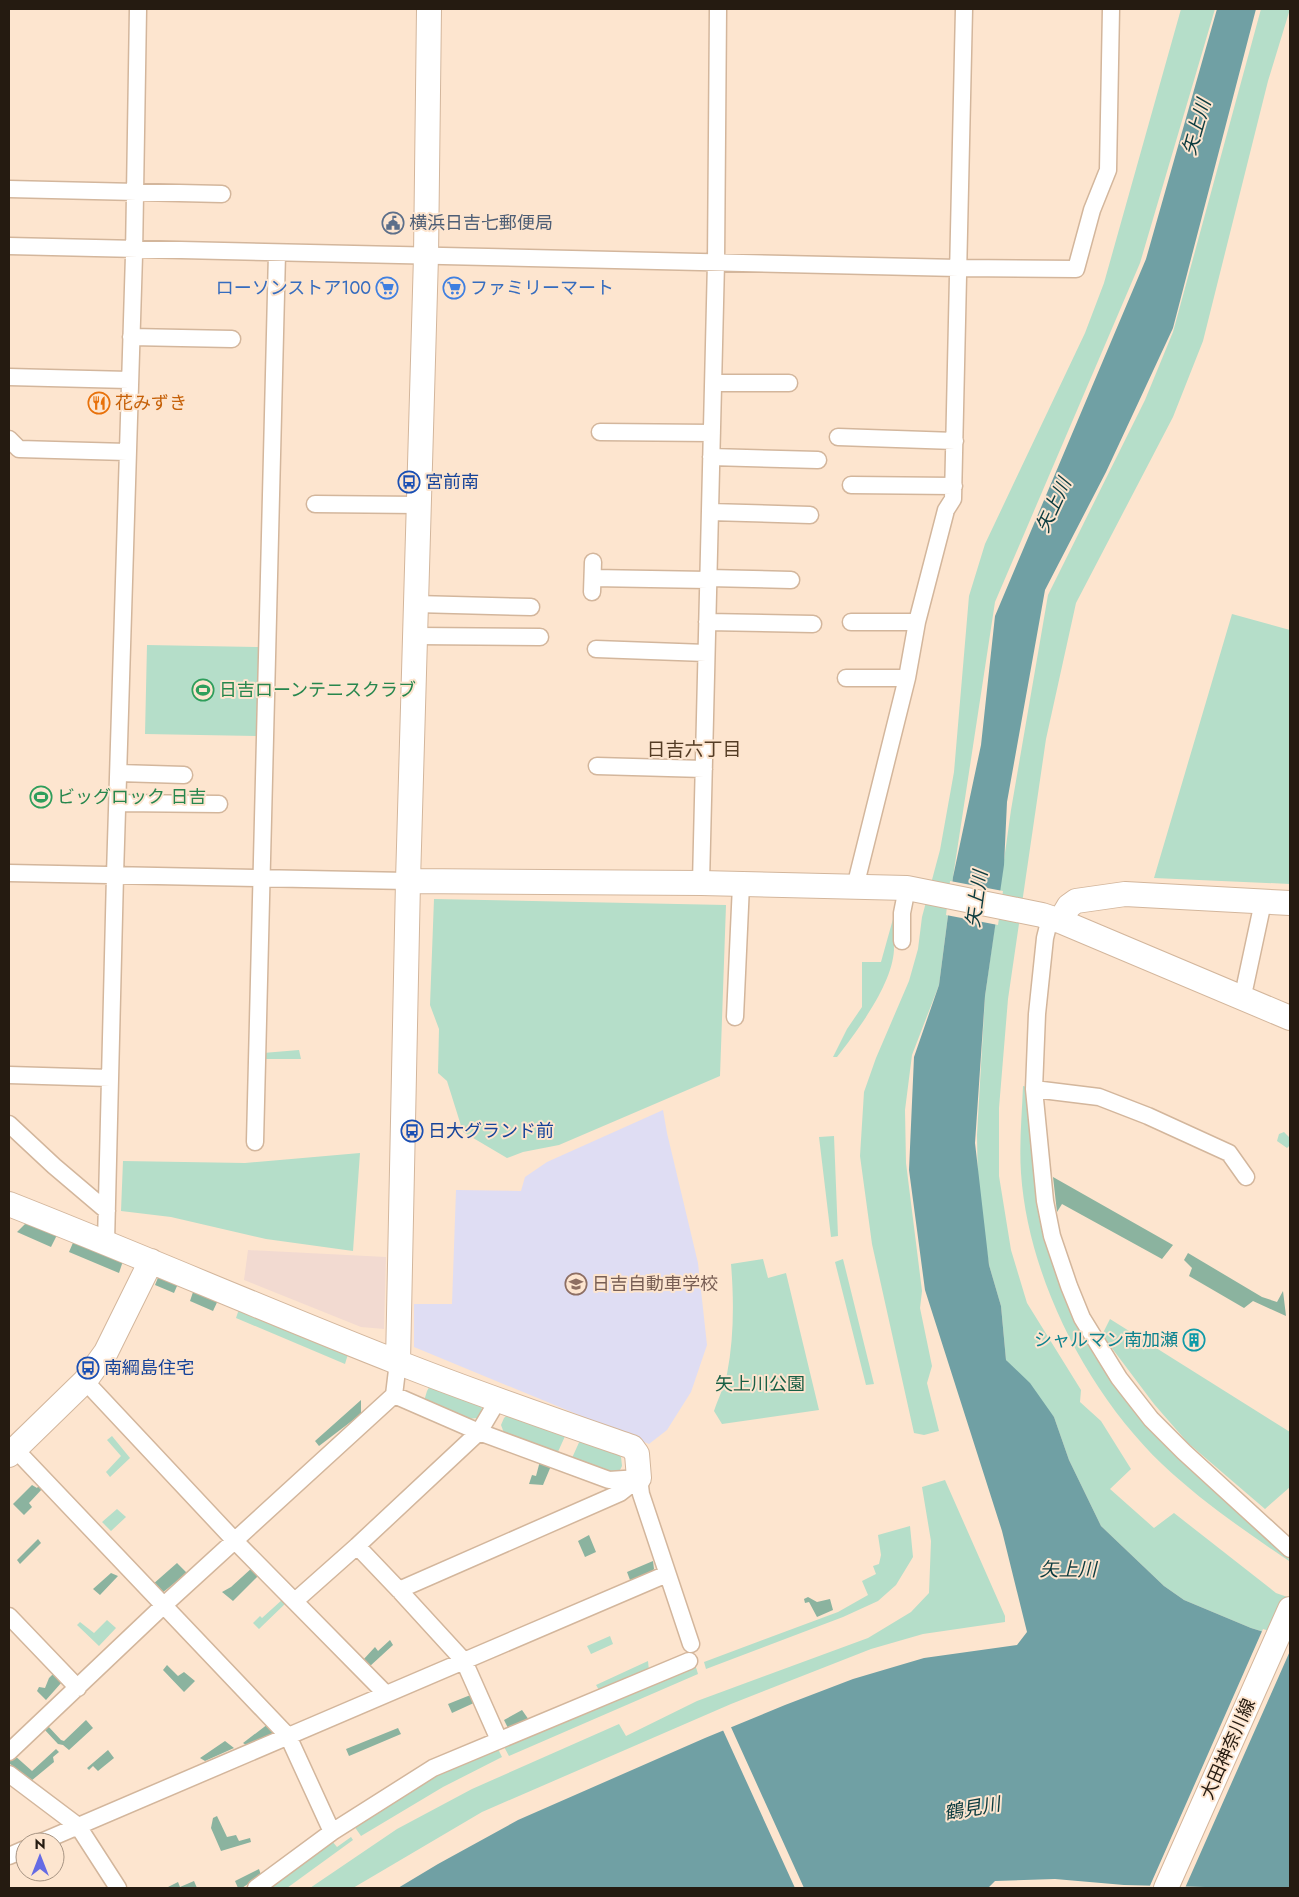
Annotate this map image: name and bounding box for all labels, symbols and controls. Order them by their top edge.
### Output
water label: 矢上川 [1176,94,1218,158]
place label: 横浜日吉七郵便局 [409,210,553,236]
public building icon: 横浜日吉七郵便局 [381,211,405,235]
place label: ローソンストア100 [216,275,371,301]
place label: ファミリーマート [470,275,614,301]
supermarket icon: ローソンストア100 [375,276,399,300]
supermarket icon: ファミリーマート [442,276,466,300]
place label: 花みずき [115,390,187,416]
restaurant icon: 花みずき [87,391,111,415]
place label: 宮前南 [425,469,479,495]
bus stop icon: 宮前南 [397,470,421,494]
water label: 矢上川 [1029,472,1079,537]
place label: 日吉ローンテニスクラブ [219,677,416,703]
sports icon: 日吉ローンテニスクラブ [191,678,215,702]
district label: 日吉六丁目 [646,736,742,763]
place label: ビッグロック 日吉 [57,784,206,810]
sports icon: ビッグロック 日吉 [29,785,53,809]
water label: 矢上川 [959,867,994,929]
place label: 日大グランド前 [428,1118,554,1144]
bus stop icon: 日大グランド前 [400,1119,424,1143]
place label: 日吉自動車学校 [592,1271,718,1297]
school or university icon: 日吉自動車学校 [564,1272,588,1296]
place label: シャルマン南加瀬 [1034,1327,1178,1353]
building icon: シャルマン南加瀬 [1182,1328,1206,1352]
place label: 南綱島住宅 [104,1355,194,1381]
bus stop icon: 南綱島住宅 [76,1356,100,1380]
park label: 矢上川公園 [715,1371,805,1397]
water label: 矢上川 [1039,1556,1098,1583]
street label: 大田神奈川線 [1194,1694,1262,1804]
water label: 鶴見川 [942,1790,1004,1827]
north arrow [15,1832,65,1882]
text: N [34,1834,46,1854]

